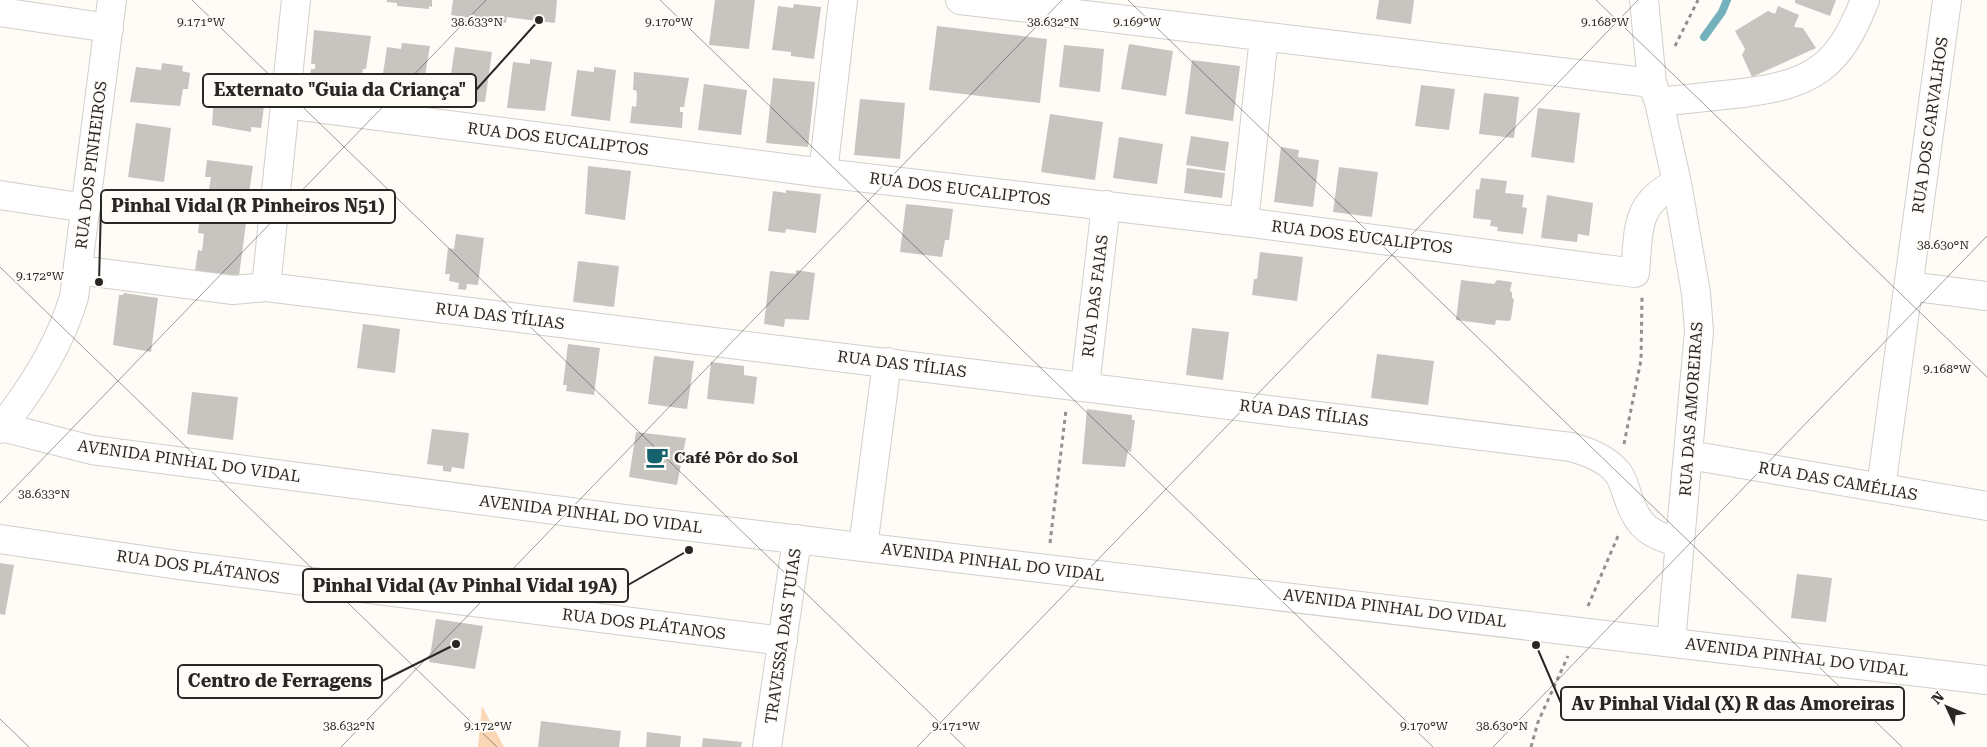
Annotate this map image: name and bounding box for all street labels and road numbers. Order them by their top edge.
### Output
street label: RUA DOS CARVALHOS [1908,35,1952,215]
street label: RUA DOS PINHEIROS [71,80,111,250]
street label: RUA DOS EUCALIPTOS [466,118,650,160]
street label: RUA DOS EUCALIPTOS [868,168,1052,210]
street label: RUA DOS EUCALIPTOS [1270,216,1454,258]
street label: RUA DAS FAIAS [1078,233,1112,358]
street label: RUA DAS TÍLIAS [434,299,566,333]
street label: RUA DAS AMOREIRAS [1675,321,1707,497]
street label: RUA DAS TÍLIAS [836,347,968,381]
street label: RUA DAS TÍLIAS [1238,396,1370,430]
street label: AVENIDA PINHAL DO VIDAL [76,436,302,486]
street label: RUA DAS CAMÉLIAS [1757,458,1919,504]
street label: AVENIDA PINHAL DO VIDAL [478,491,704,537]
street label: AVENIDA PINHAL DO VIDAL [880,539,1106,585]
street label: RUA DOS PLÁTANOS [115,546,281,588]
street label: TRAVESSA DAS TUIAS [761,547,805,725]
street label: AVENIDA PINHAL DO VIDAL [1282,585,1508,631]
street label: RUA DOS PLÁTANOS [561,605,727,643]
street label: AVENIDA PINHAL DO VIDAL [1684,634,1910,680]

